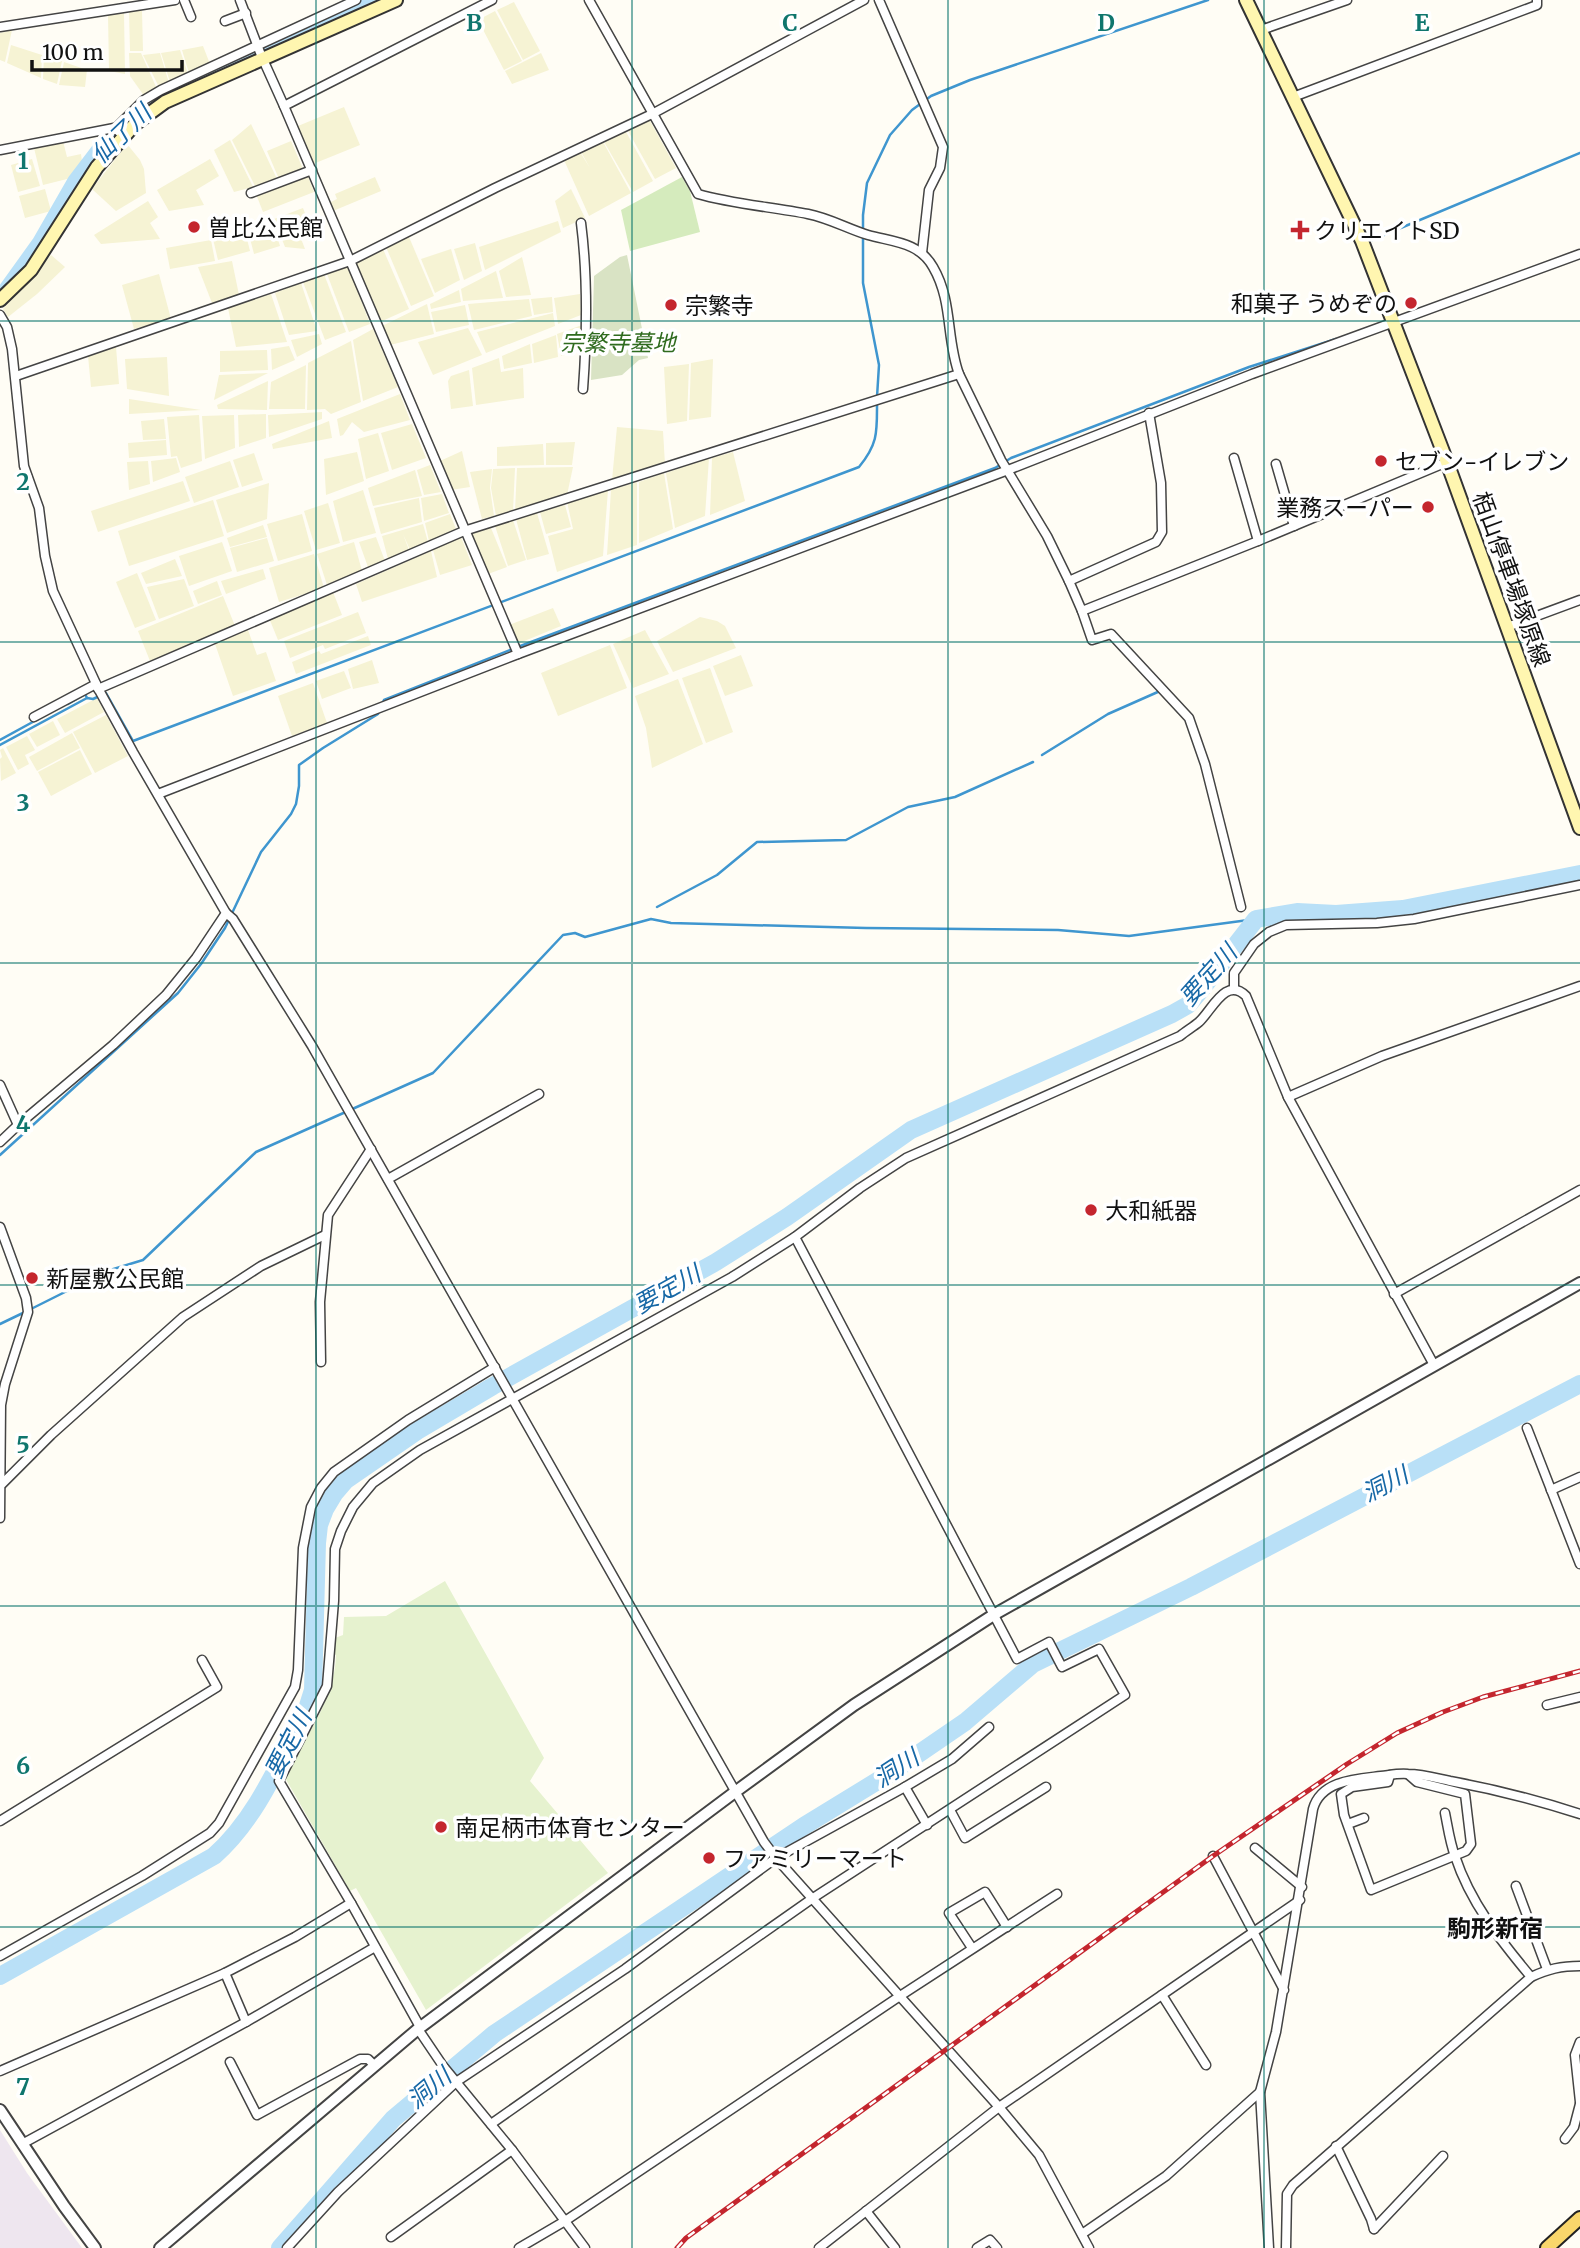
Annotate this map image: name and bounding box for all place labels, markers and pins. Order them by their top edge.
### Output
place label: 曽比公民館 [208,213,323,242]
place label: クリエイトSD [1314,216,1460,245]
marker: 曽比公民館 [186,219,202,235]
marker: クリエイトSD [1292,222,1308,238]
place label: 和菓子 うめぞの [1231,289,1397,318]
place label: 宗繁寺 [685,291,754,320]
marker: 和菓子 うめぞの [1403,295,1419,311]
marker: 宗繁寺 [663,297,679,313]
place label: セブン-イレブン [1395,447,1569,476]
marker: セブン-イレブン [1373,453,1389,469]
place label: 業務スーパー [1276,493,1414,522]
marker: 業務スーパー [1420,499,1436,515]
place label: 大和紙器 [1105,1196,1197,1225]
marker: 大和紙器 [1083,1202,1099,1218]
place label: 新屋敷公民館 [46,1264,184,1293]
marker: 新屋敷公民館 [24,1270,40,1286]
place label: 南足柄市体育センター [455,1813,685,1842]
marker: 南足柄市体育センター [433,1819,449,1835]
place label: ファミリーマート [723,1844,907,1873]
marker: ファミリーマート [701,1850,717,1866]

